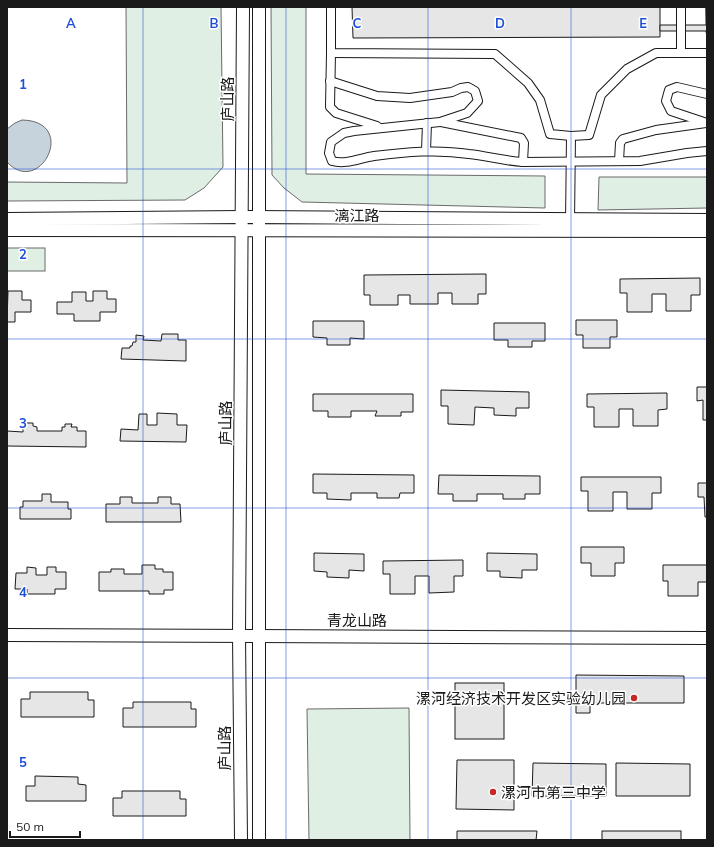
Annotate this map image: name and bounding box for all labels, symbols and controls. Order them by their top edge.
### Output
text: A [66,15,76,31]
text: B [210,15,219,31]
text: C [353,15,362,31]
text: D [495,15,505,31]
text: E [639,15,647,31]
text: 1 [19,76,27,92]
street label: 庐山路 [218,76,237,122]
street label: 漓江路 [334,206,380,225]
text: 2 [19,246,27,262]
street label: 庐山路 [216,400,235,446]
text: 3 [19,415,27,431]
text: 4 [19,584,27,600]
street label: 青龙山路 [327,611,387,630]
place label: 漯河经济技术开发区实验幼儿园 [416,689,626,708]
marker: 漯河经济技术开发区实验幼儿园 [629,693,639,703]
street label: 庐山路 [215,725,234,771]
text: 5 [19,754,27,770]
place label: 漯河市第三中学 [501,783,606,802]
marker: 漯河市第三中学 [488,787,498,797]
scale bar [10,813,80,839]
text: 50 m [16,819,44,834]

